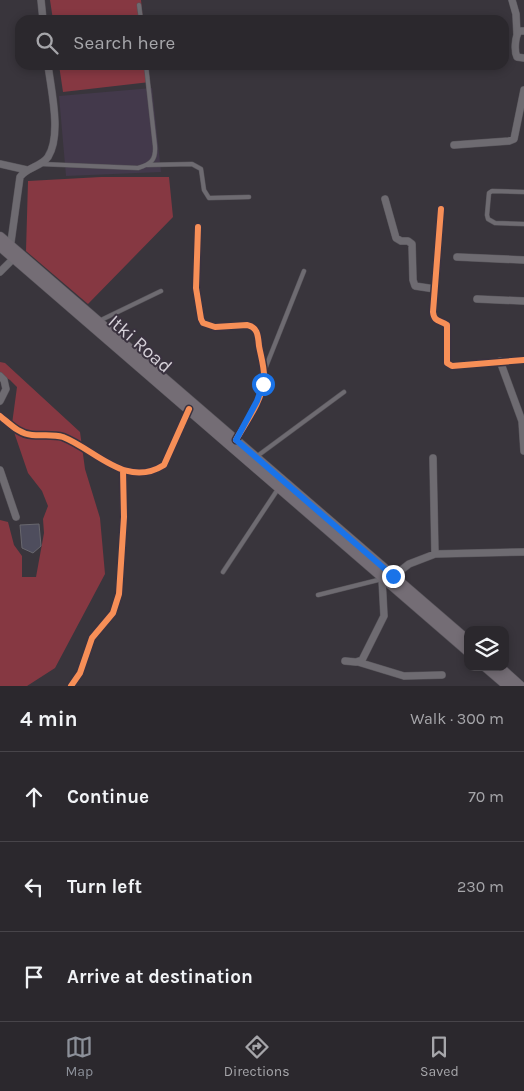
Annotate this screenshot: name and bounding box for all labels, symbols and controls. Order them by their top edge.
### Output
search box [15,15,509,70]
icon: search [33,29,61,57]
text: Search here [73,32,175,54]
street label: Itki Road [104,310,176,378]
route start [252,373,275,396]
route end [382,565,405,588]
map controls [464,626,509,671]
button: layers [464,626,509,671]
text: 4 min [20,707,78,731]
text: Walk · 300 m [410,709,504,728]
icon: ahead [20,783,48,811]
text: Continue [67,786,149,808]
text: 70 m [468,787,504,806]
icon: left [20,873,48,901]
text: Turn left [67,876,142,898]
text: 230 m [457,877,504,896]
icon: arrive [20,963,48,991]
text: Arrive at destination [67,966,253,988]
tab: Map [65,1033,93,1080]
tab: Directions [224,1033,290,1080]
tab: Saved [420,1033,459,1080]

